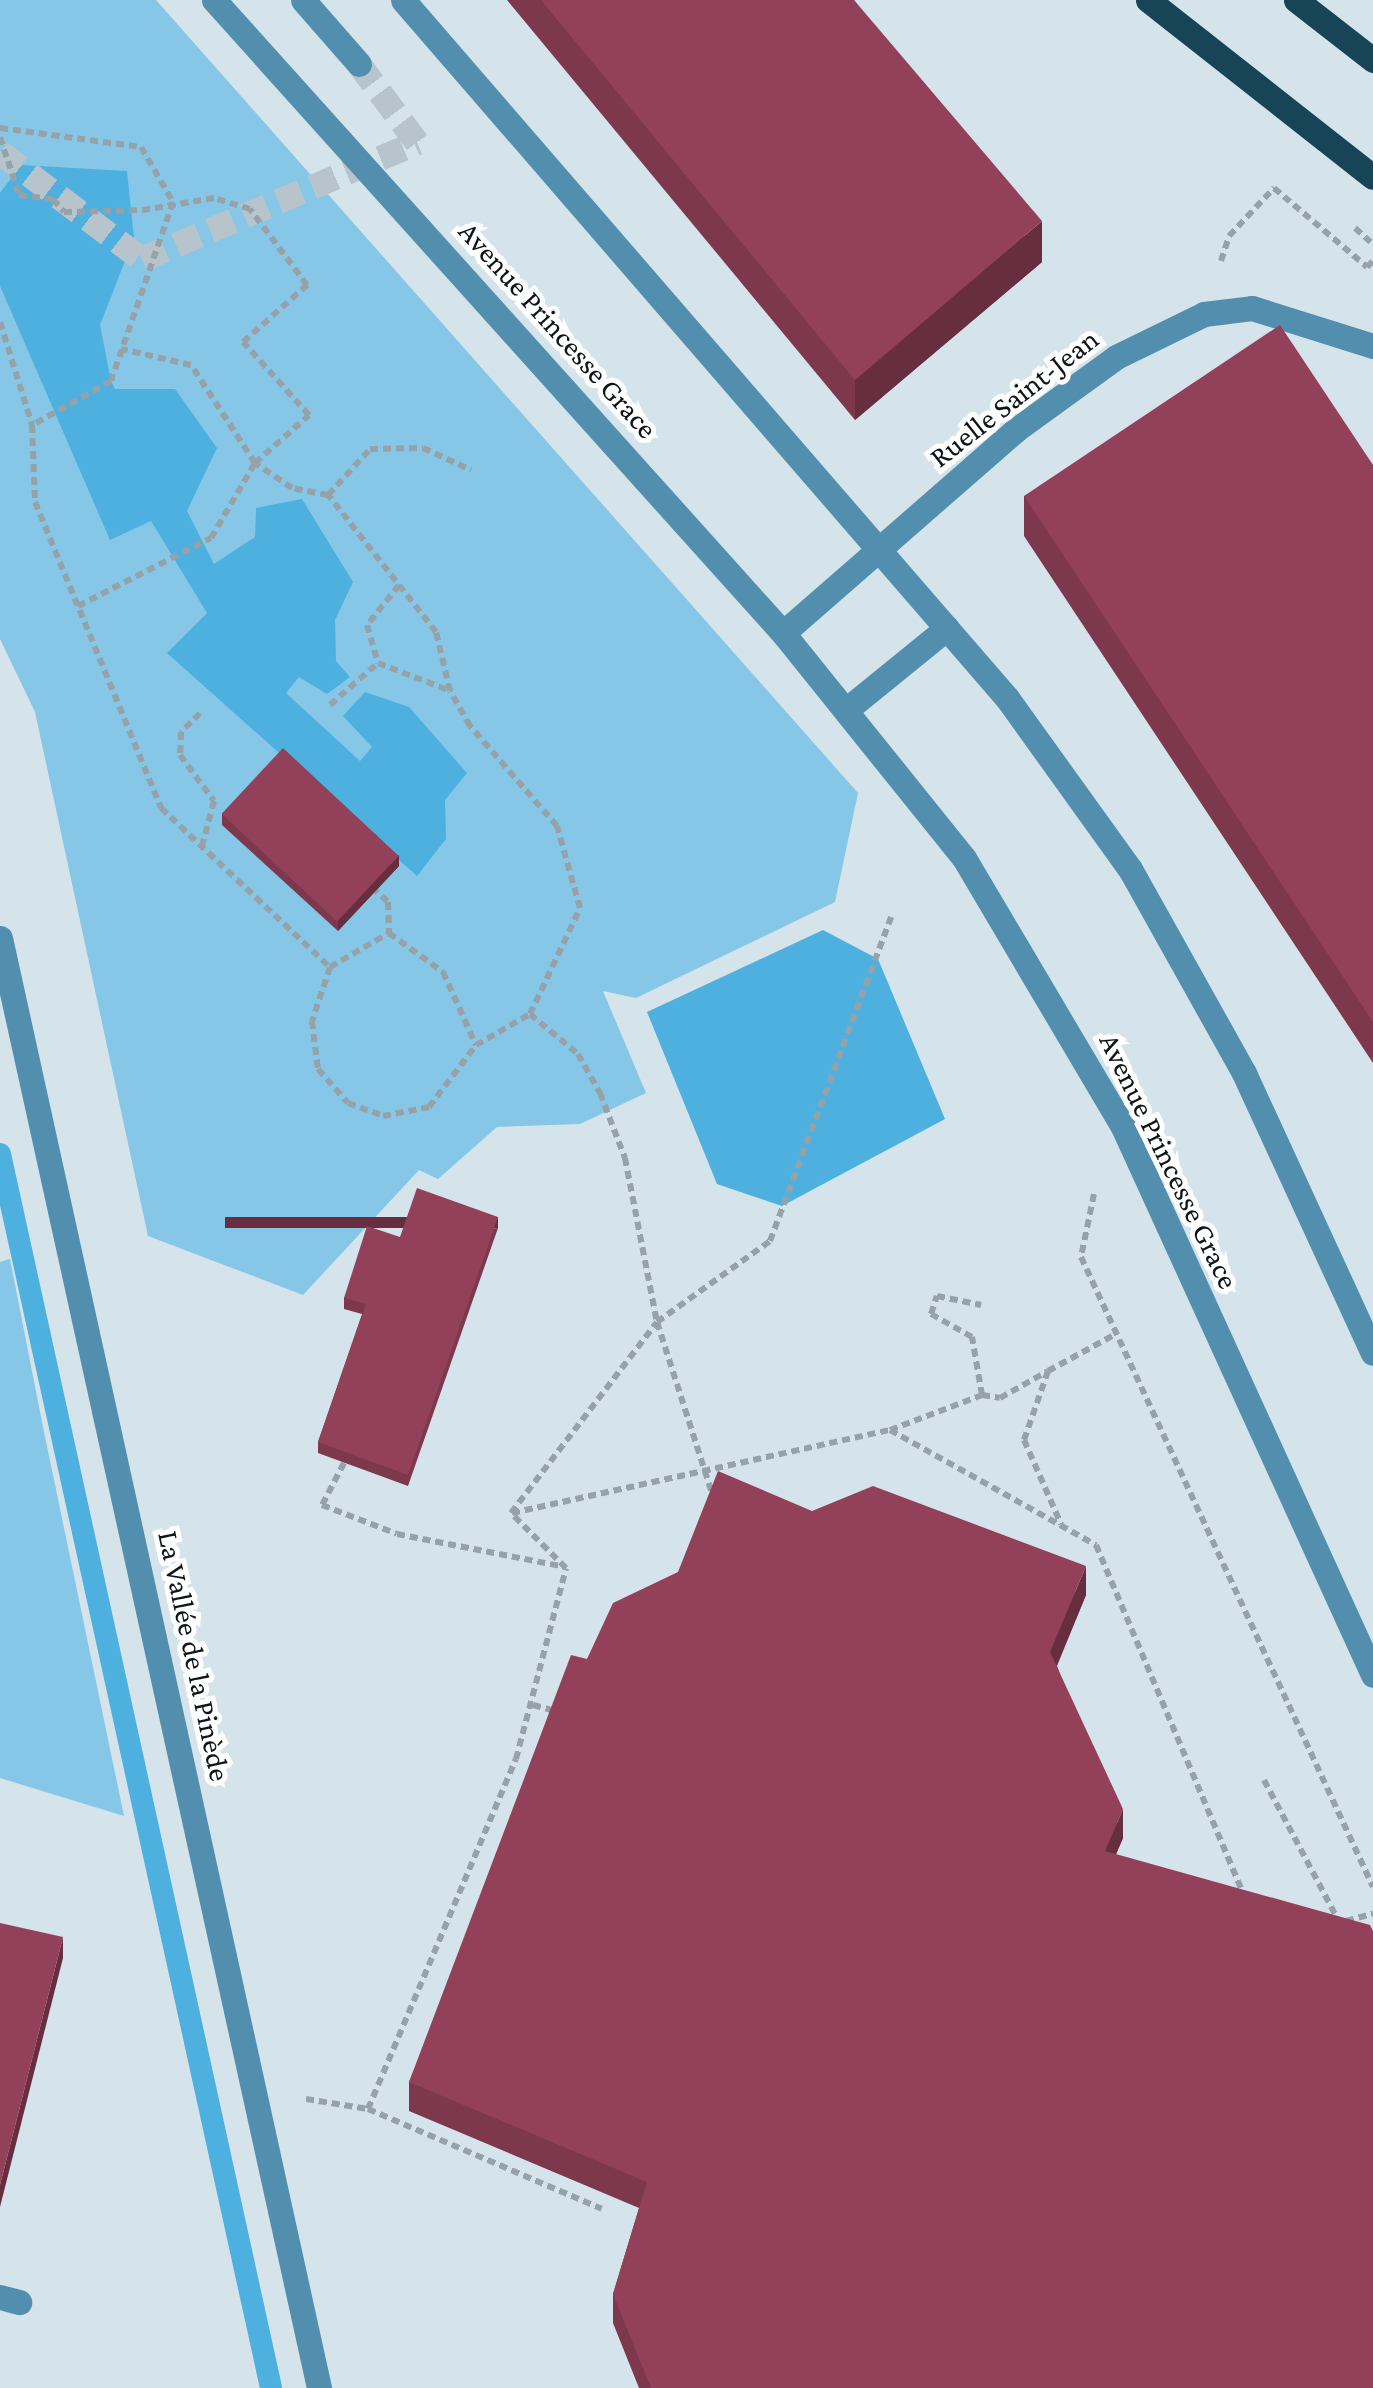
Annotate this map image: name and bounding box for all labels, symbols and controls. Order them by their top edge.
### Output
street label: Avenue Princesse Grace [451,214,665,446]
street label: Ruelle Saint-Jean [922,321,1106,475]
street label: Avenue Princesse Grace [1091,1027,1247,1295]
street label: La Vallée de la Pinède [150,1528,238,1784]

